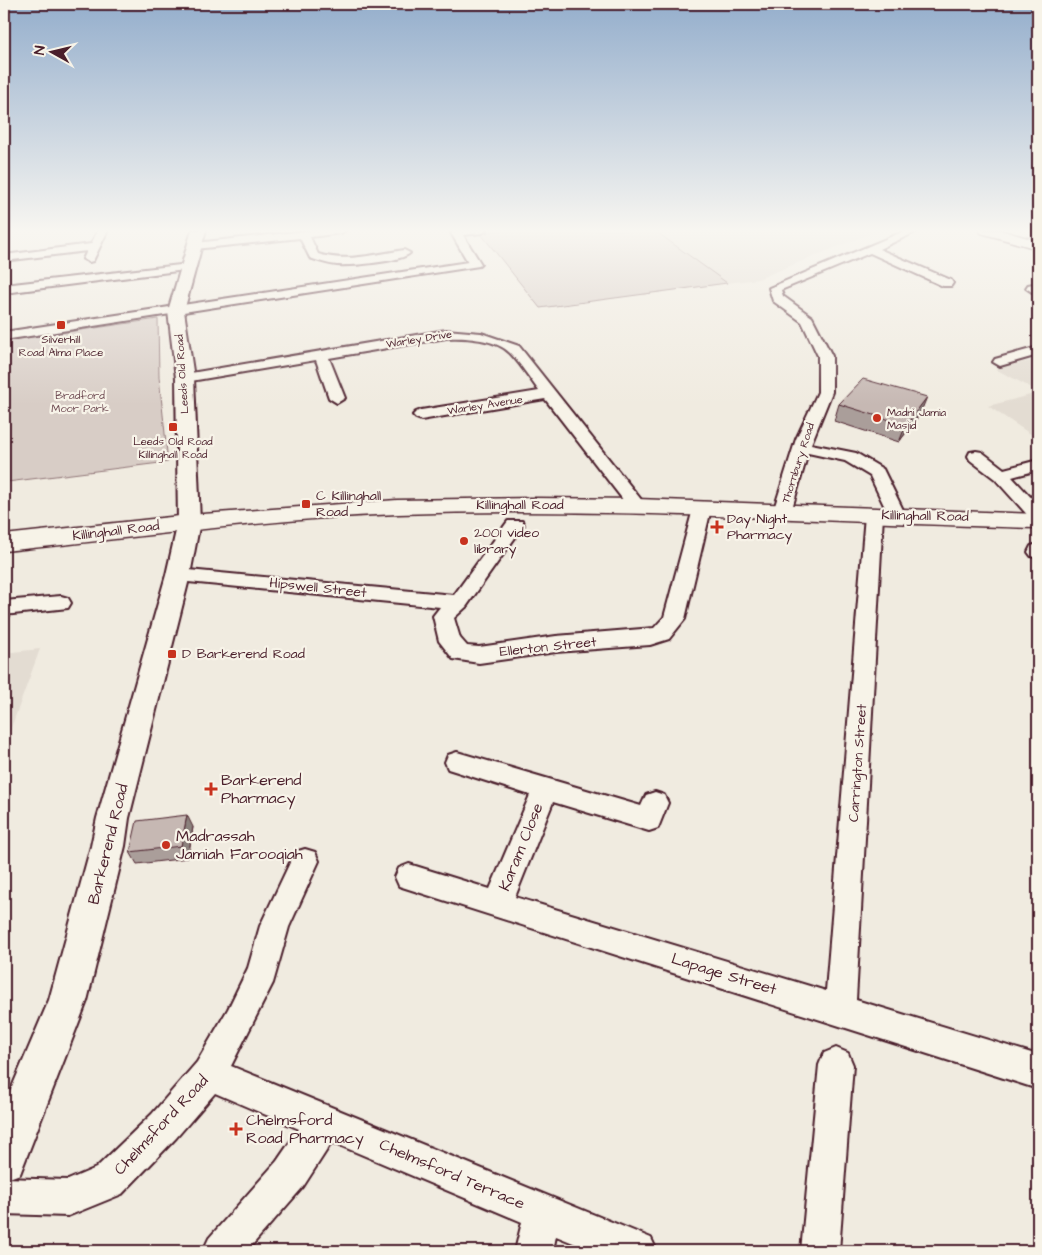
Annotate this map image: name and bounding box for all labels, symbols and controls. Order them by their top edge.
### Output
north arrow [28,28,78,78]
text: N [30,44,51,56]
marker: Silverhill Road Alma Place [55,319,67,331]
street label: Warley Drive [385,326,453,353]
place label: Silverhill Road Alma Place [19,332,103,360]
street label: Leeds Old Road [172,333,192,414]
park label: Bradford Moor Park [51,388,109,416]
street label: Warley Avenue [446,392,524,419]
place label: Madni Jamia Masjid [887,405,947,433]
marker: Madni Jamia Masjid [871,412,883,424]
marker: Leeds Old Road Killinghall Road [167,421,179,433]
street label: Thornbury Road [778,421,819,505]
place label: Leeds Old Road Killinghall Road [133,434,213,463]
place label: C Killinghall Road [316,486,381,522]
street label: Killinghall Road [476,495,564,515]
marker: C Killinghall Road [300,498,312,510]
street label: Killinghall Road [881,505,969,527]
place label: Day Night Pharmacy [727,509,793,545]
street label: Killinghall Road [71,516,161,546]
marker: Day Night Pharmacy [711,521,723,533]
place label: 2001 video library [474,523,539,559]
marker: 2001 video library [458,535,470,547]
street label: Hipswell Street [268,573,368,603]
street label: Ellerton Street [499,632,598,662]
place label: D Barkerend Road [182,644,305,664]
marker: D Barkerend Road [166,648,178,660]
street label: Carrington Street [844,703,872,823]
place label: Barkerend Pharmacy [221,769,302,810]
street label: Barkerend Road [82,781,134,907]
marker: Barkerend Pharmacy [205,783,217,795]
street label: Karam Close [493,799,549,894]
place label: Madrassah Jamiah Farooqiah [176,825,303,865]
marker: Madrassah Jamiah Farooqiah [160,839,172,851]
street label: Lapage Street [668,948,780,1002]
street label: Chelmsford Road [109,1070,213,1180]
place label: Chelmsford Road Pharmacy [246,1109,364,1150]
marker: Chelmsford Road Pharmacy [230,1123,242,1135]
street label: Chelmsford Terrace [376,1133,528,1215]

